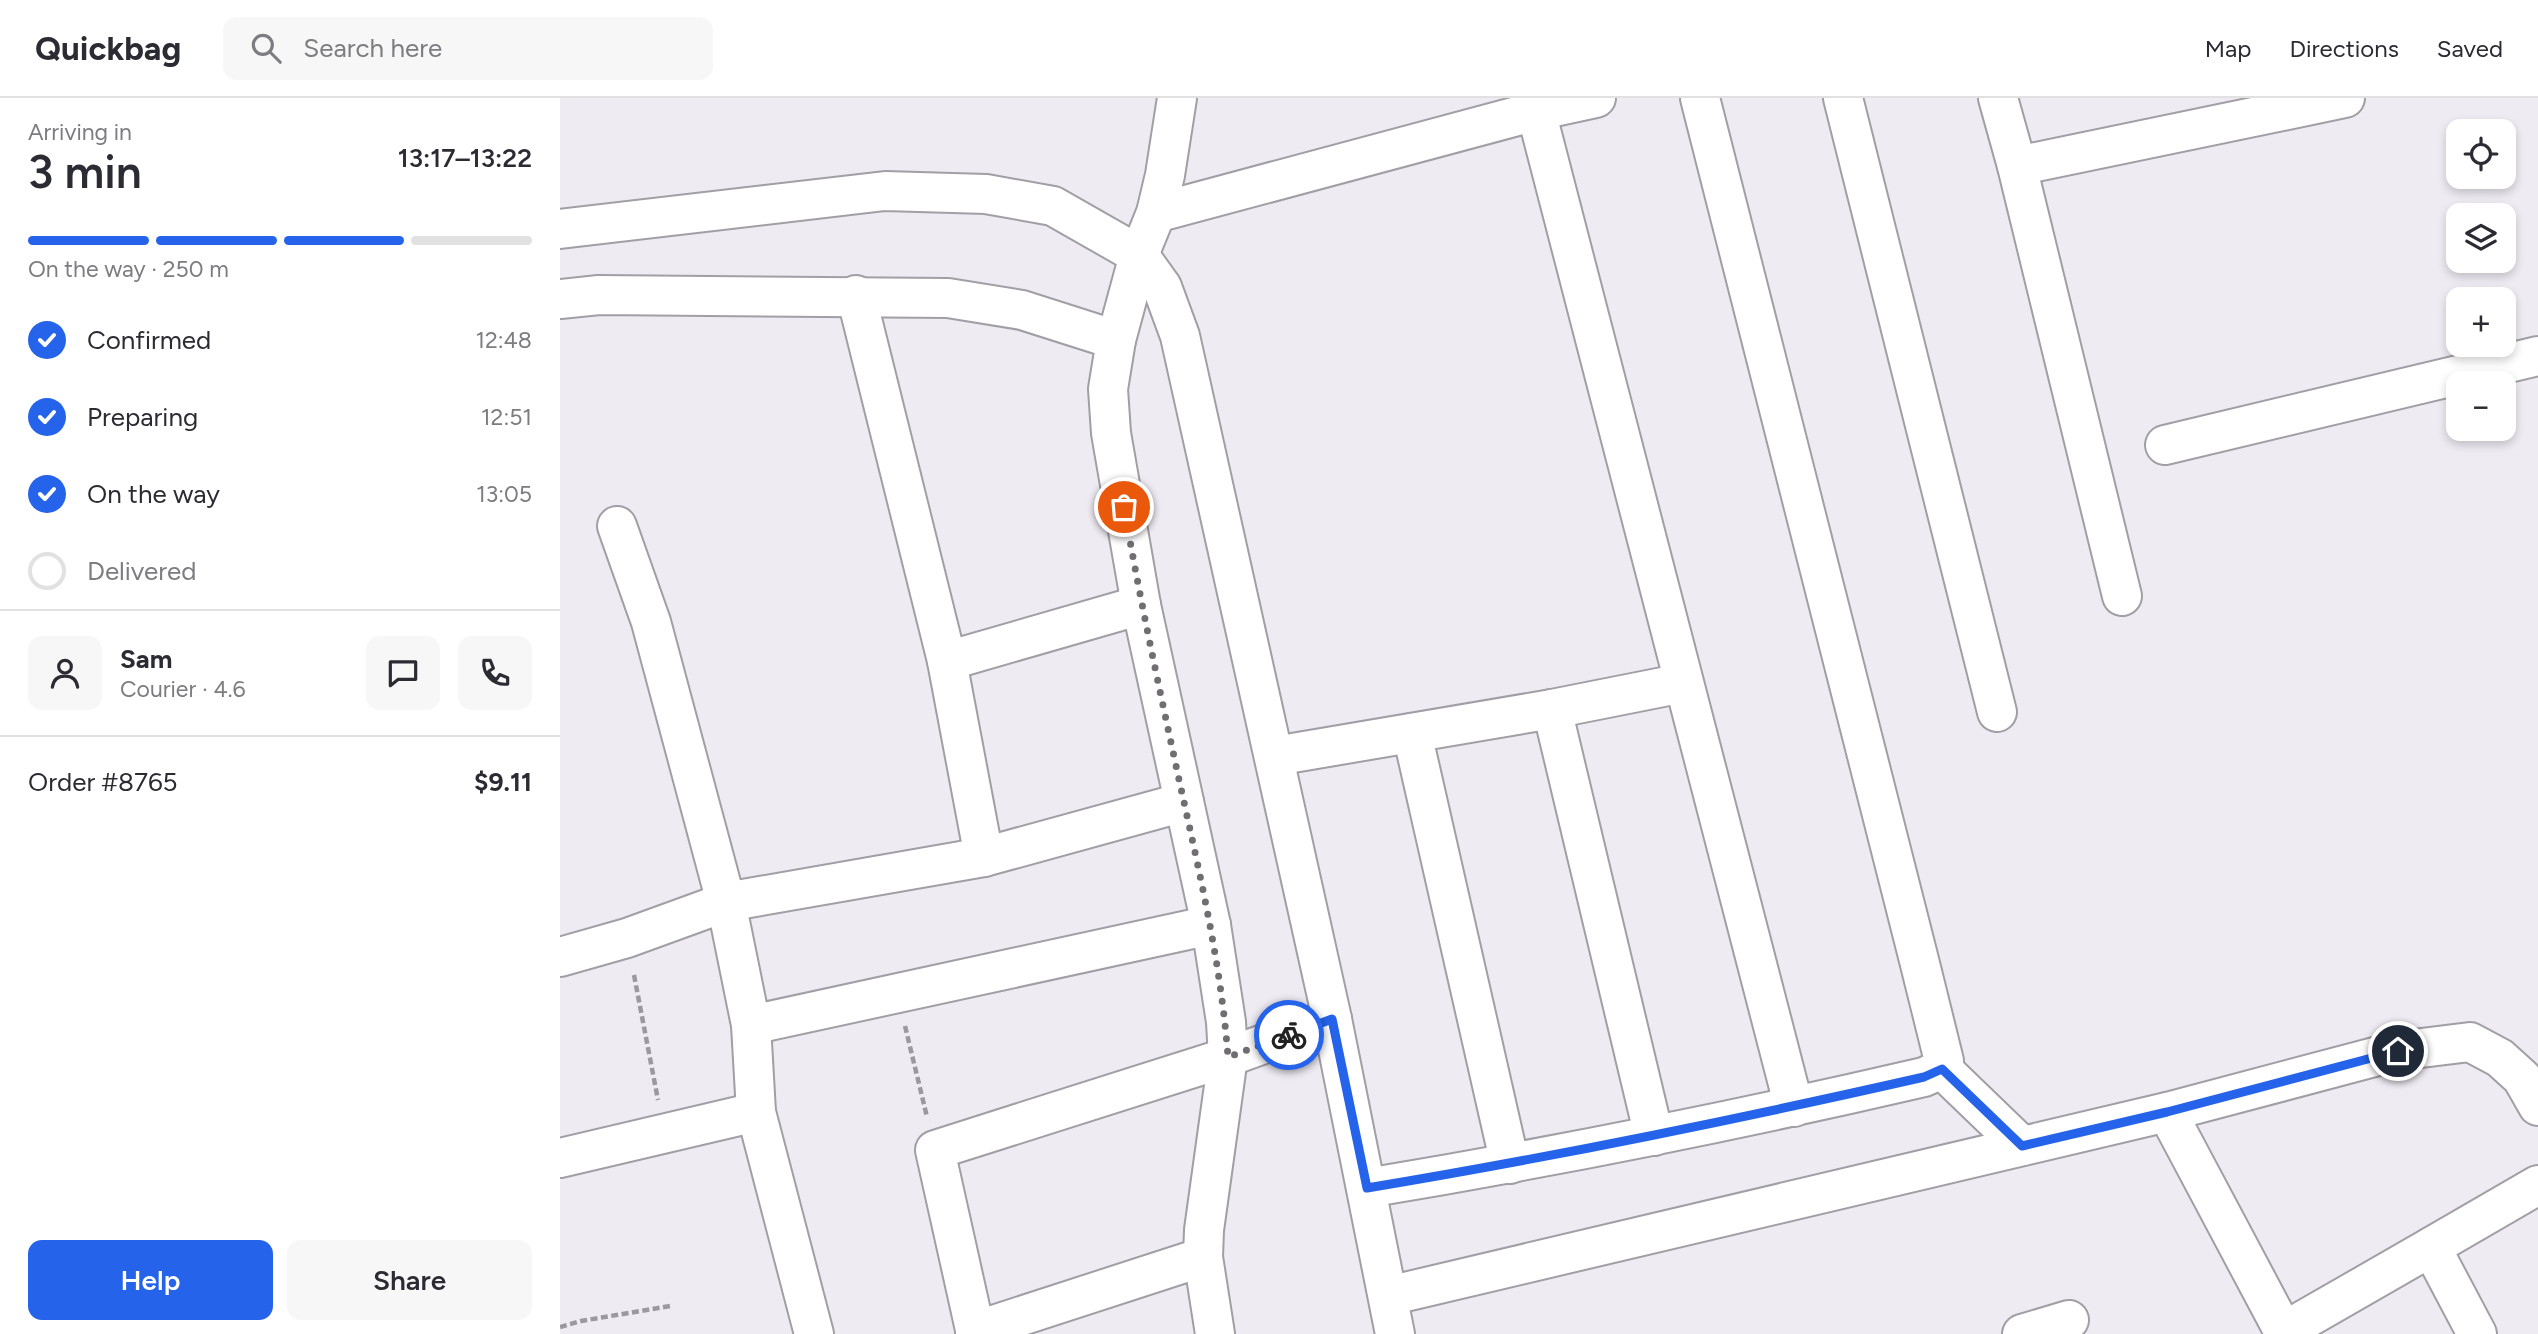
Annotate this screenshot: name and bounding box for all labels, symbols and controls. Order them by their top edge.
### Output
search box [223,17,713,80]
text: Quickbag [35,29,181,68]
icon: search [247,29,285,67]
text: Search here [303,32,442,64]
text: Map [2205,34,2251,63]
text: Directions [2289,34,2399,63]
text: Saved [2437,34,2503,63]
text: Arriving in [28,118,132,146]
map controls [2446,119,2516,441]
button: locate [2446,119,2516,189]
text: 13:17–13:22 [398,142,532,174]
text: 3 min [28,144,142,200]
button: layers [2446,203,2516,273]
text: On the way · 250 m [28,255,229,283]
button: + [2446,287,2516,357]
icon: check [28,321,66,359]
text: Confirmed [87,324,211,356]
text: 12:48 [475,326,532,354]
button: − [2446,371,2516,441]
icon: check [28,398,66,436]
text: Preparing [87,401,198,433]
text: 12:51 [481,403,532,431]
icon: check [28,475,66,513]
pin [1094,477,1154,537]
text: On the way [87,478,220,510]
text: 13:05 [476,480,532,508]
icon: bag [1105,488,1143,526]
text: Delivered [87,555,196,587]
button: person [28,636,102,710]
button: chat [366,636,440,710]
button: phone [458,636,532,710]
text: Sam [120,643,172,675]
text: Courier · 4.6 [120,675,246,703]
text: Order #8765 [28,766,178,798]
text: $9.11 [474,766,532,798]
courier [1254,1000,1324,1070]
icon: bike [1270,1016,1308,1054]
pin [2368,1021,2428,1081]
icon: home [2379,1032,2417,1070]
button: Help [28,1240,273,1320]
button: Share [287,1240,532,1320]

